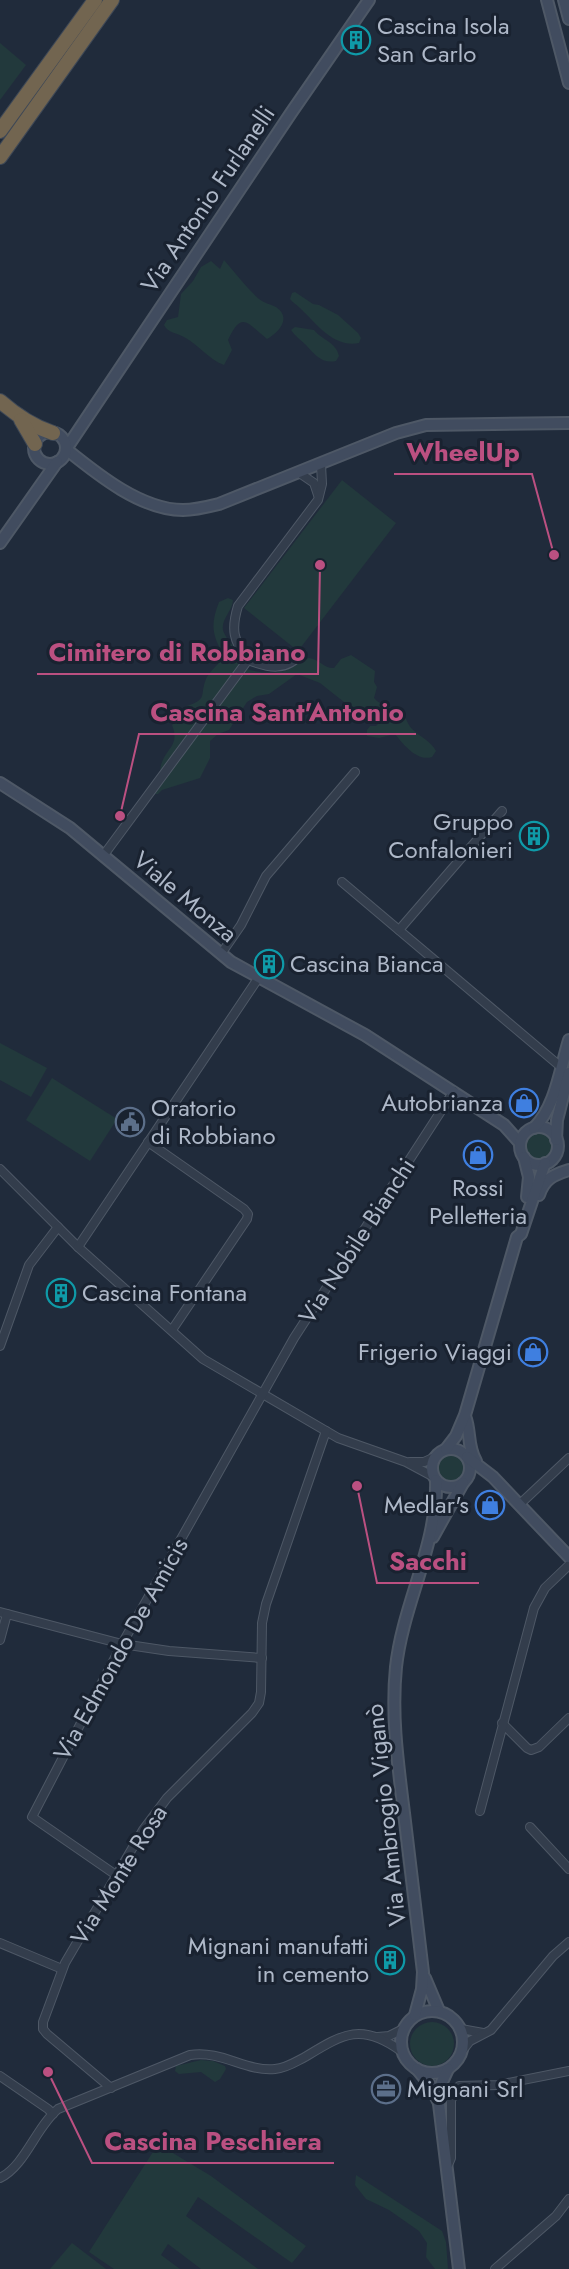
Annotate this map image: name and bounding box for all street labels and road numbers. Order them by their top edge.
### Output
street label: Via Antonio Furlanelli [132,98,283,299]
street label: Viale Monza [126,843,245,951]
street label: Via Nobile Bianchi [290,1151,423,1331]
street label: Via Edmondo De Amicis [45,1531,197,1767]
street label: Via Ambrogio Viganò [356,1702,415,1928]
street label: Via Monte Rosa [62,1798,176,1951]

